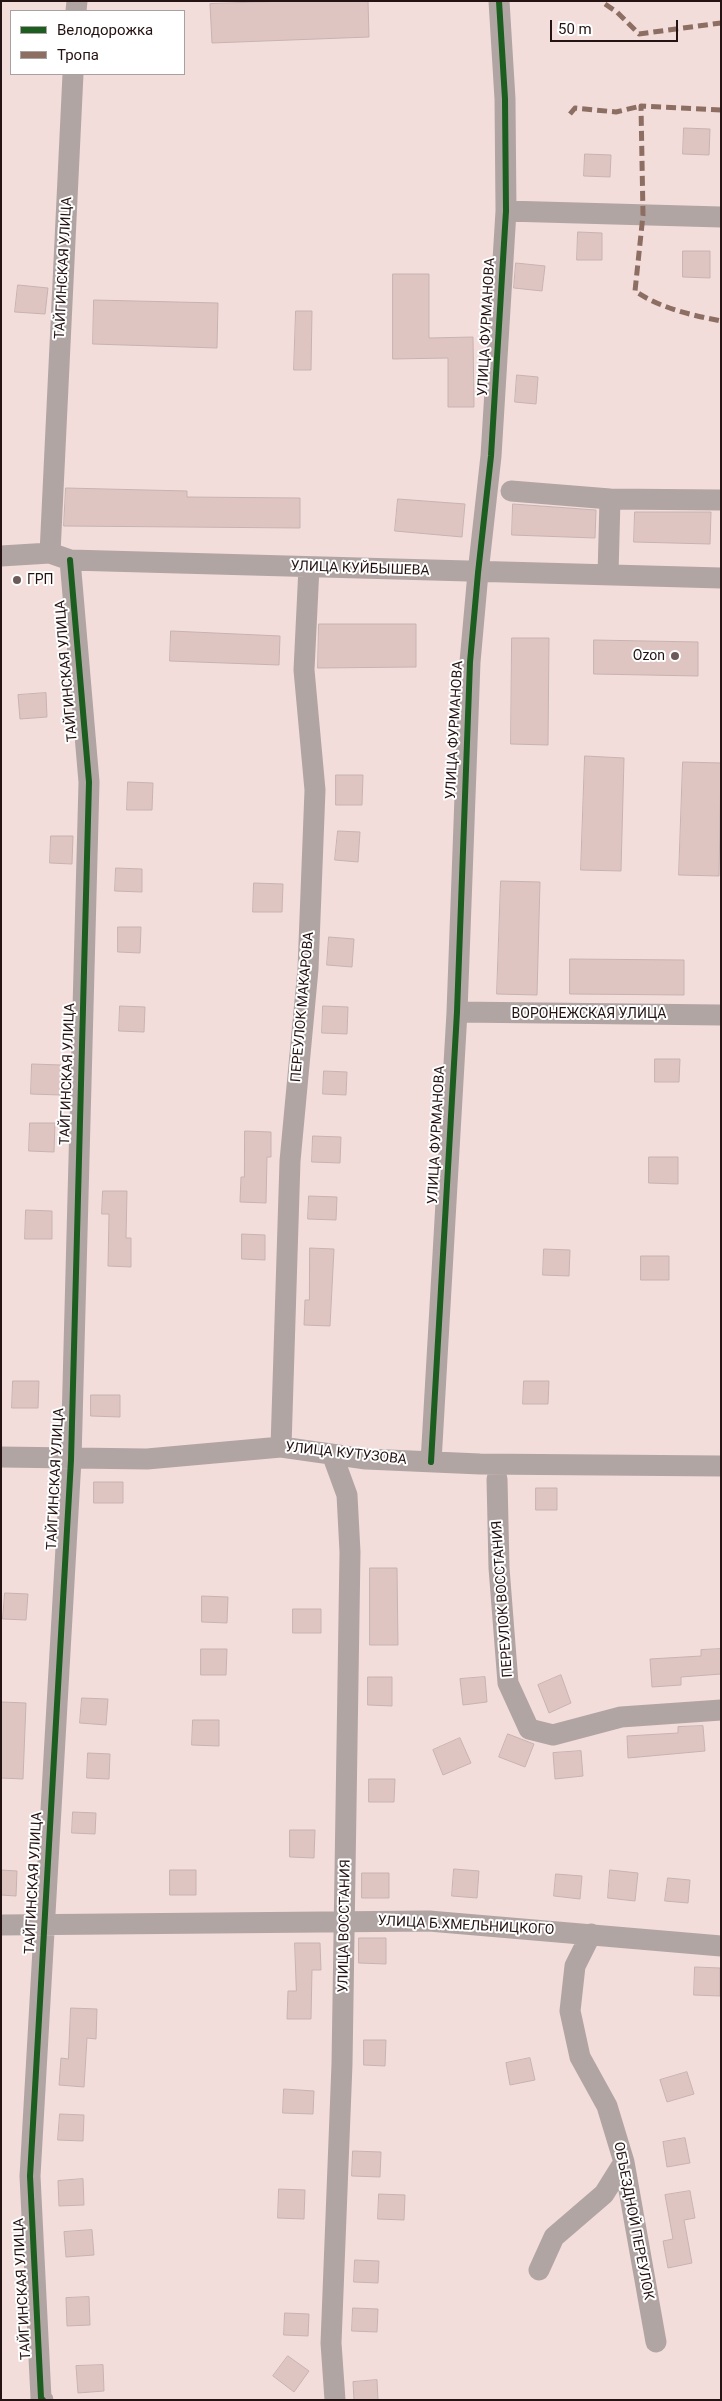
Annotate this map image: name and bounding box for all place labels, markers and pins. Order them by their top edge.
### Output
place label: ГРП [27,572,54,588]
marker: ГРП [11,574,23,586]
place label: Ozon [633,648,665,664]
marker: Ozon [669,650,681,662]

